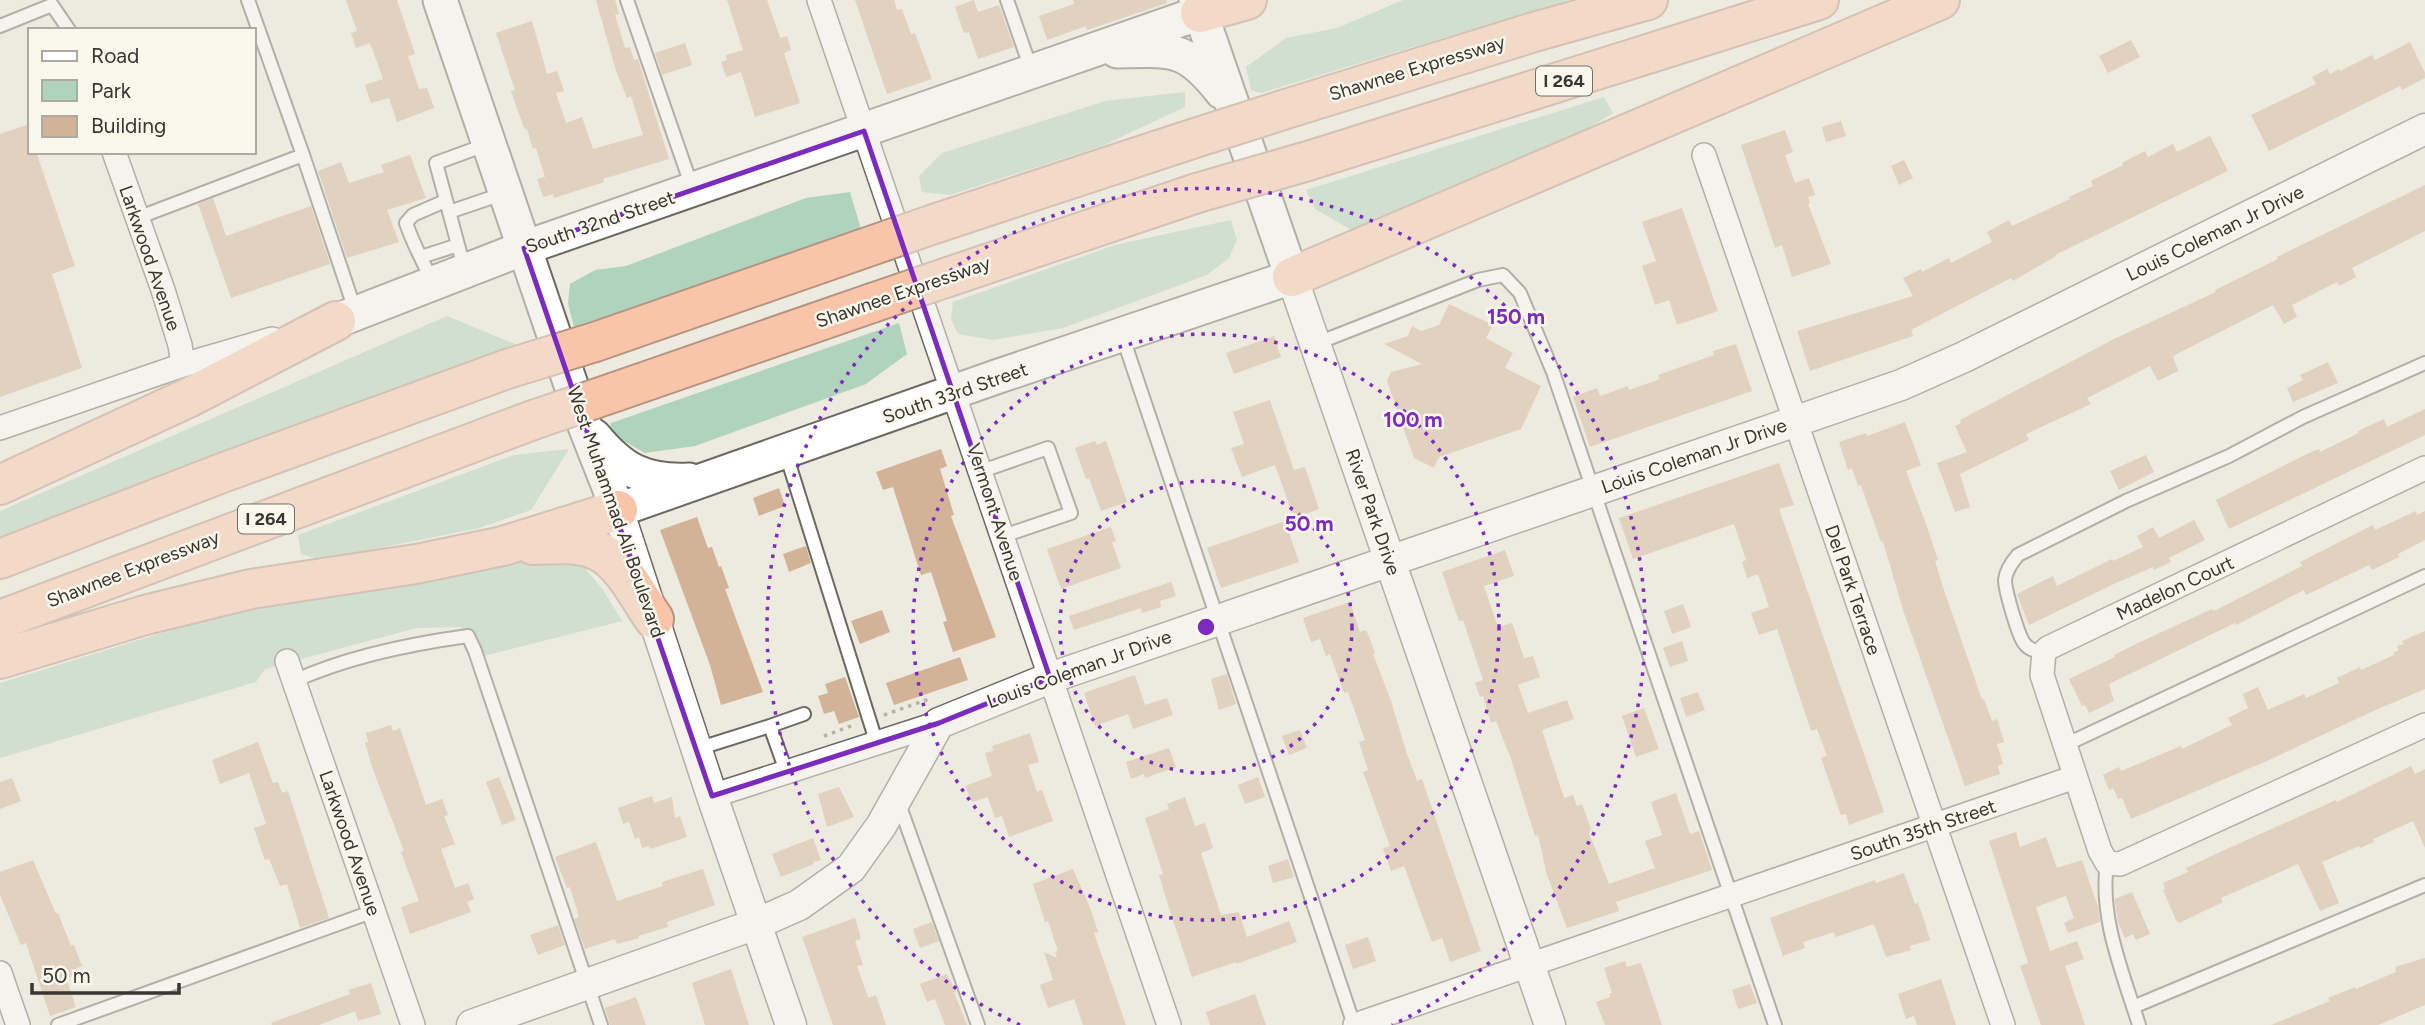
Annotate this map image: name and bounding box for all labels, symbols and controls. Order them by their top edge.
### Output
legend [28,28,256,154]
street label: Shawnee Expressway [1326,30,1508,106]
text: Road [91,43,139,68]
road number: I 264 [1536,66,1592,96]
text: Park [91,78,132,103]
text: Building [91,113,166,138]
street label: Louis Coleman Jr Drive [2122,180,2308,286]
street label: Larkwood Avenue [114,182,186,334]
street label: South 32nd Street [522,186,678,258]
street label: Shawnee Expressway [813,251,993,333]
text: 150 m [1487,304,1545,329]
street label: South 33rd Street [879,357,1031,429]
street label: West Muhammad Ali Boulevard [562,383,670,641]
text: 100 m [1383,407,1443,432]
street label: Louis Coleman Jr Drive [1598,413,1790,499]
street label: Vermont Avenue [962,440,1028,584]
street label: River Park Drive [1341,446,1405,578]
road number: I 264 [238,504,294,534]
text: 50 m [1284,511,1334,536]
street label: Del Park Terrace [1820,522,1886,658]
street label: Shawnee Expressway [43,525,223,613]
street label: Madelon Court [2113,551,2237,625]
centre of rings [1194,615,1218,639]
street label: Louis Coleman Jr Drive [984,625,1174,713]
street label: Larkwood Avenue [314,767,386,919]
street label: South 35th Street [1847,794,1999,866]
scale bar [32,951,178,995]
text: 50 m [42,963,91,988]

